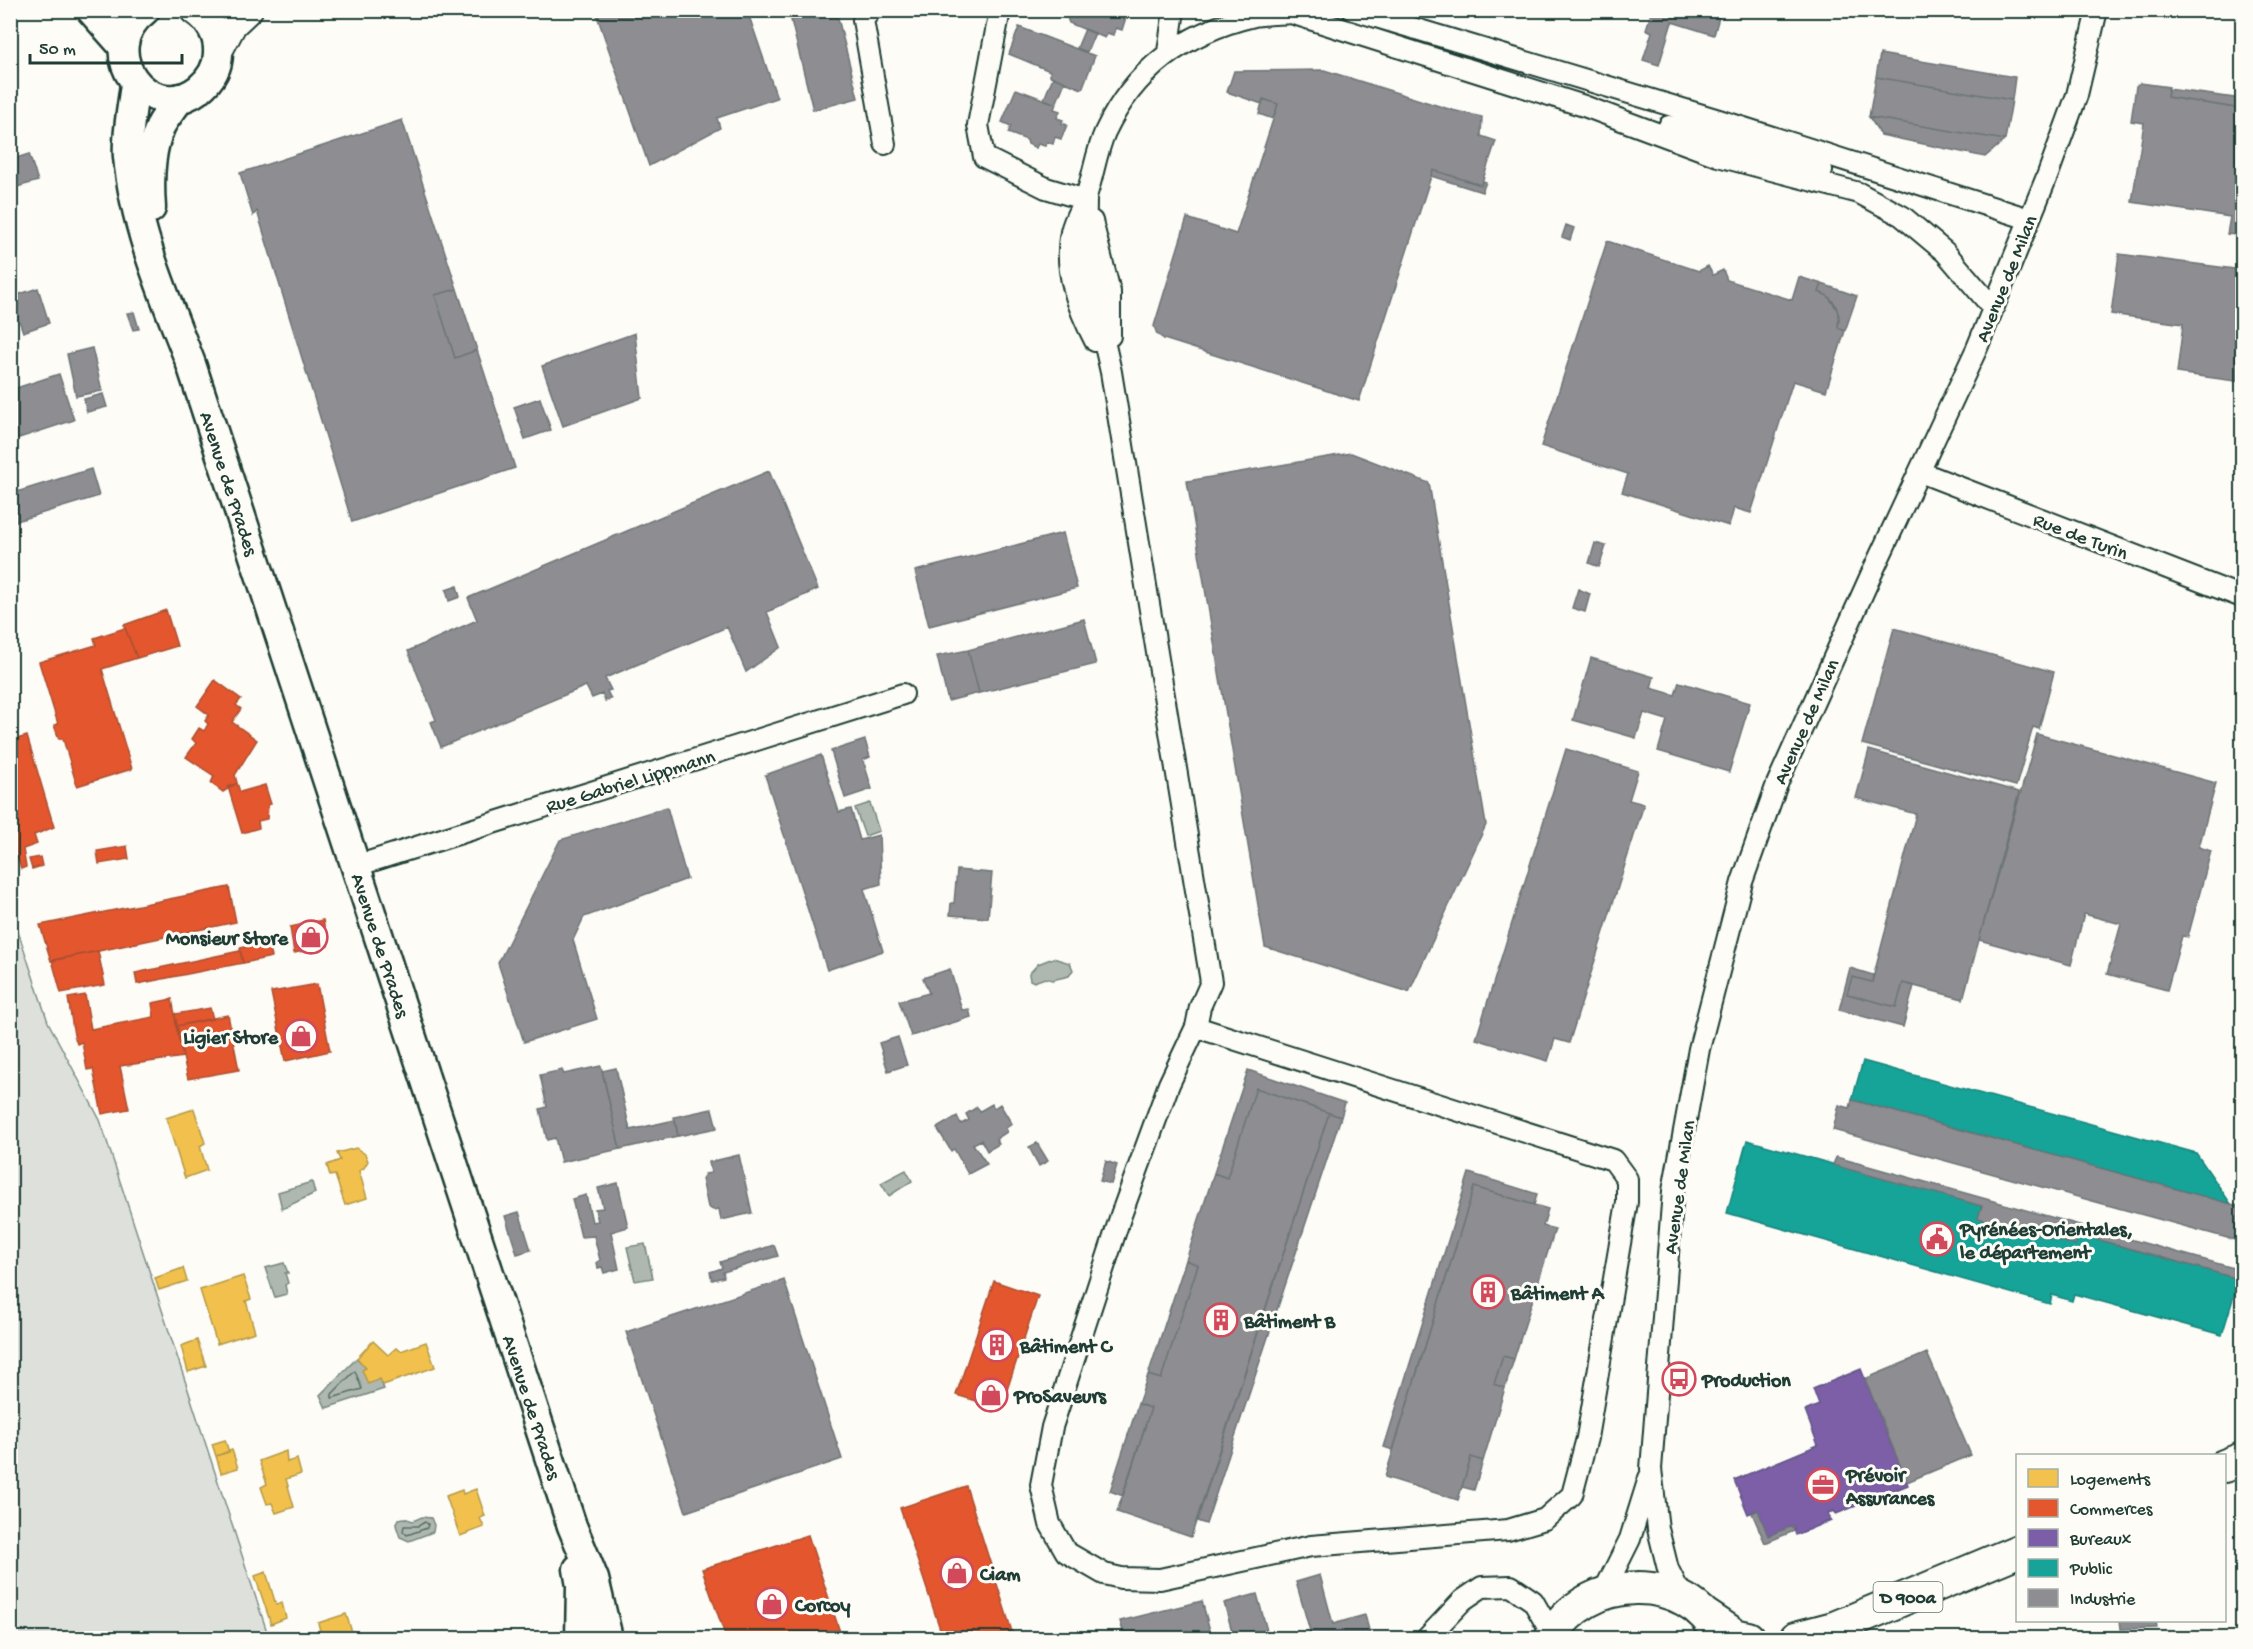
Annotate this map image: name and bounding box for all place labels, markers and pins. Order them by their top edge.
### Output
shop icon: Monsieur Store [293,919,329,955]
place label: Monsieur Store [166,929,289,952]
shop icon: Ligier Store [283,1018,319,1054]
place label: Ligier Store [183,1028,279,1051]
place label: Pyrénées-Orientales, le département [1959,1220,2133,1266]
public building icon: Pyrénées-Orientales, le département [1919,1221,1955,1257]
building icon: Bâtiment A [1470,1274,1506,1310]
place label: Bâtiment A [1510,1284,1606,1307]
building icon: Bâtiment B [1203,1302,1239,1338]
place label: Bâtiment B [1243,1312,1336,1335]
building icon: Bâtiment C [979,1327,1015,1363]
place label: Bâtiment C [1019,1337,1114,1360]
bus stop icon: Production [1661,1361,1697,1397]
place label: Production [1701,1371,1791,1394]
shop icon: ProSaveurs [973,1377,1009,1413]
place label: ProSaveurs [1013,1387,1107,1410]
place label: Prévoir Assurances [1845,1466,1936,1512]
office icon: Prévoir Assurances [1805,1467,1841,1503]
shop icon: Ciam [939,1555,975,1591]
place label: Ciam [979,1565,1021,1588]
shop icon: Corcoy [754,1586,790,1622]
place label: Corcoy [794,1596,850,1619]

